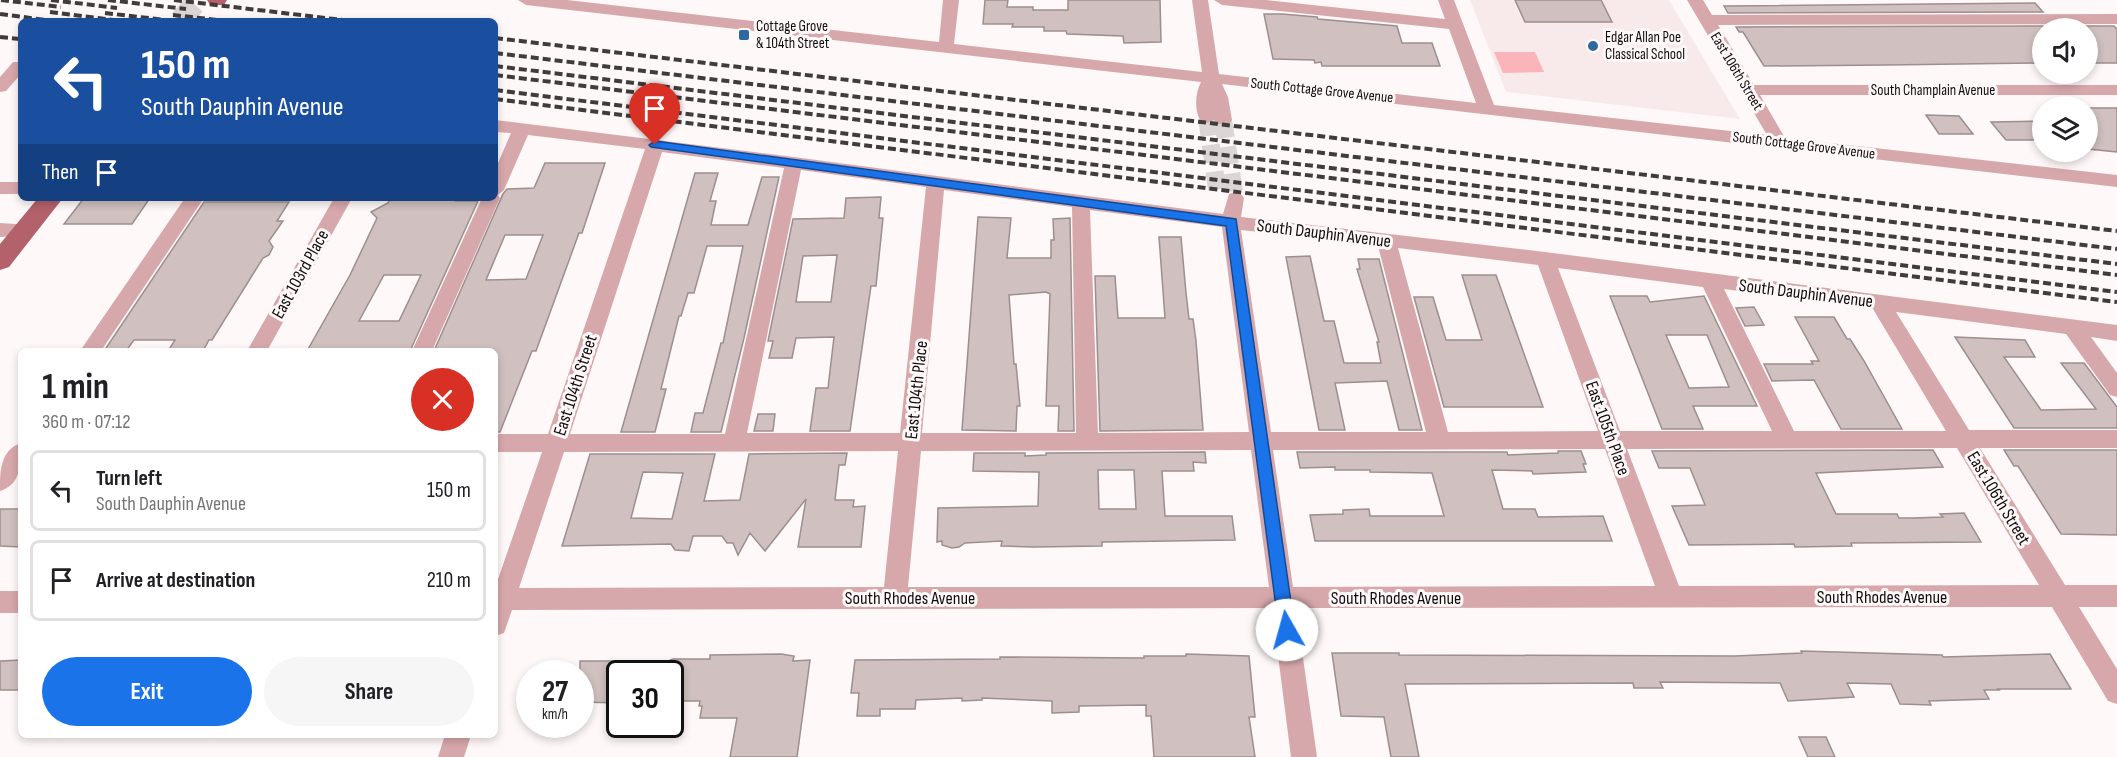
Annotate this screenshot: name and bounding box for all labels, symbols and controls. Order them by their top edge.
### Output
place label: Cottage Grove & 104th Street [756,17,830,53]
map controls [2032,18,2098,162]
button: sound [2032,18,2098,84]
marker: Cottage Grove & 104th Street [737,28,751,42]
place label: Edgar Allan Poe Classical School [1605,28,1685,64]
street label: East 106th Street [1706,29,1767,114]
marker: Edgar Allan Poe Classical School [1586,39,1600,53]
text: 150 m [141,40,230,91]
icon: left [42,42,120,120]
street label: South Cottage Grove Avenue [1250,74,1394,107]
street label: South Champlain Avenue [1871,81,1995,100]
pin [629,83,680,145]
text: South Dauphin Avenue [141,91,344,123]
icon: arrive [638,92,671,125]
button: layers [2032,96,2098,162]
street label: South Cottage Grove Avenue [1732,127,1876,164]
icon: arrive [90,156,123,189]
text: Then [42,159,78,186]
street label: South Dauphin Avenue [1256,215,1392,252]
street label: East 103rd Place [267,226,333,322]
street label: South Dauphin Avenue [1738,275,1874,312]
street label: East 104th Street [549,332,602,438]
street label: East 104th Place [901,340,932,440]
text: 1 min [42,366,109,409]
button: close [411,368,474,431]
street label: East 105th Place [1581,378,1634,478]
text: 360 m · 07:12 [42,410,130,434]
street label: East 106th Street [1962,448,2035,549]
text: Turn left [96,465,162,492]
icon: left [45,474,78,507]
text: 150 m [427,477,471,504]
text: South Dauphin Avenue [96,492,246,516]
icon: arrive [45,564,78,597]
text: Arrive at destination [96,567,255,594]
text: 210 m [427,567,471,594]
street label: South Rhodes Avenue [1817,587,1947,608]
street label: South Rhodes Avenue [845,588,975,609]
street label: South Rhodes Avenue [1331,588,1461,609]
position arrow [1255,598,1319,662]
button: Exit [42,657,252,726]
button: Share [264,657,474,726]
speed limit sign: 30 [606,660,684,738]
text: 27 [542,674,568,710]
text: km/h [542,705,568,724]

